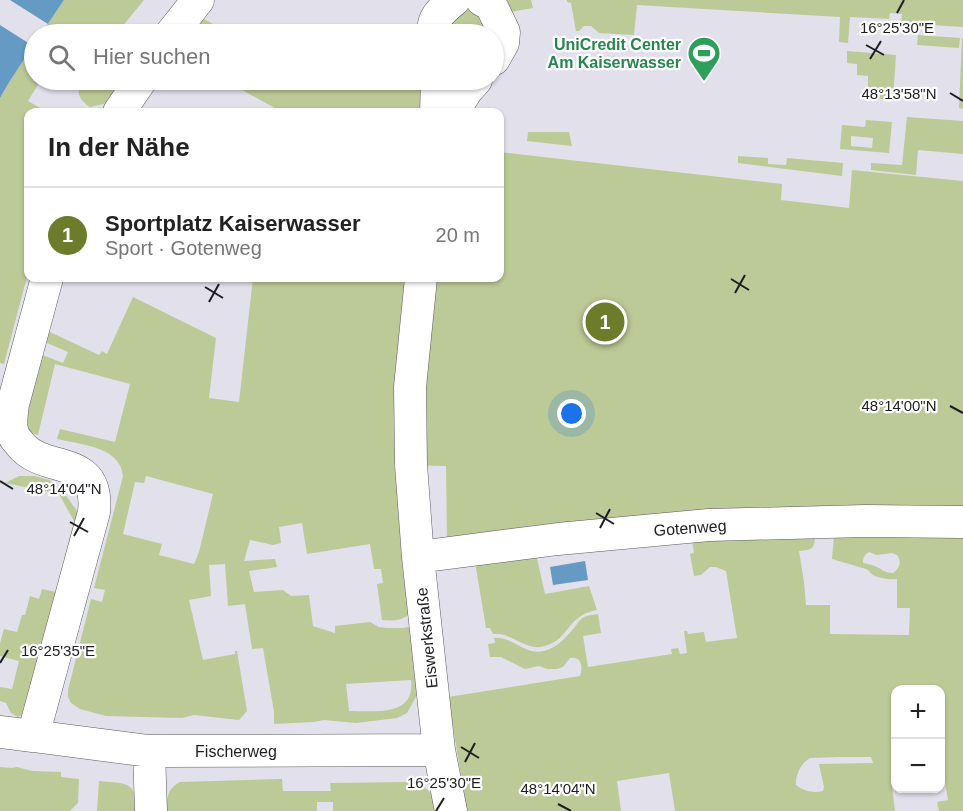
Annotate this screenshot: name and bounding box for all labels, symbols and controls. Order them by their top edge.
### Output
text: 16°25'30"E [860,19,934,36]
search box [24,24,504,90]
sports icon: UniCredit Center Am Kaiserwasser [686,35,722,82]
place label: UniCredit Center Am Kaiserwasser [548,36,681,71]
icon: search [45,41,78,74]
text: Hier suchen [93,44,210,69]
text: 48°13'58"N [861,85,937,102]
text: In der Nähe [48,132,190,162]
text: Sportplatz Kaiserwasser [105,211,361,236]
text: 1 [62,224,73,246]
text: 20 m [436,224,480,246]
text: Sport · Gotenweg [105,237,262,259]
pin: 1 [586,300,624,344]
text: 48°14'00"N [861,397,937,414]
your location [557,399,586,428]
text: 48°14'04"N [26,480,102,497]
street label: Gotenweg [653,517,727,539]
street label: Eiswerkstraße [413,587,441,689]
text: 16°25'35"E [21,642,95,659]
map controls [891,685,945,793]
button: + [891,685,945,739]
button: − [891,739,945,793]
street label: Fischerweg [195,743,277,760]
text: 16°25'30"E [407,774,481,791]
text: 48°14'04"N [520,780,596,797]

